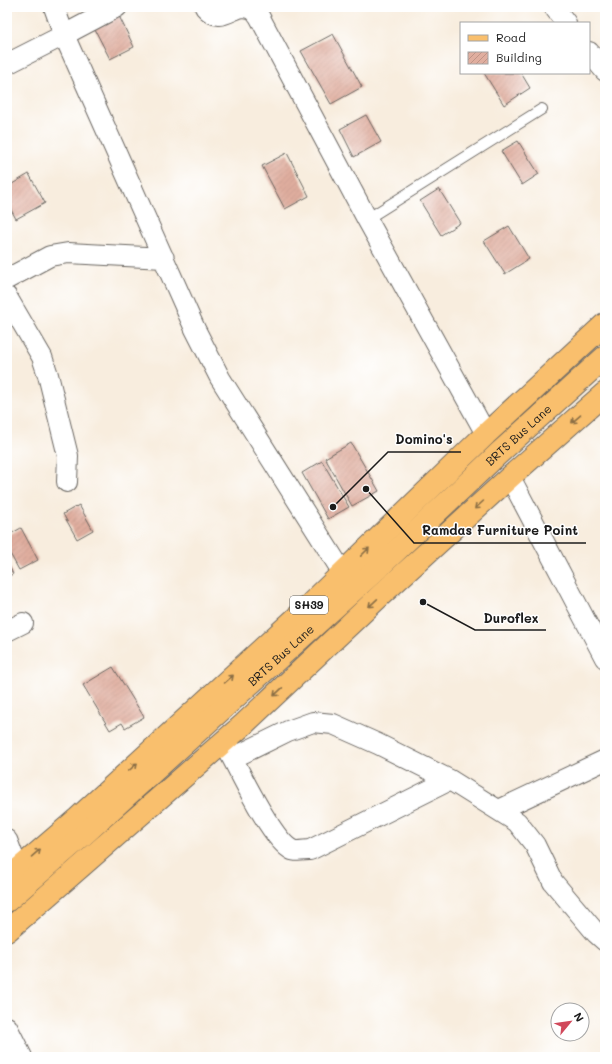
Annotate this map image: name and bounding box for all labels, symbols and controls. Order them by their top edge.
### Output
legend [460,22,590,74]
text: Road [496,29,526,45]
text: Building [496,49,542,65]
street label: BRTS Bus Lane [482,400,555,469]
one-way arrow [571,414,581,424]
callout: Domino's [388,427,461,452]
text: Domino's [395,430,453,447]
one-way arrow [473,501,484,510]
callout: Ramdas Furniture Point [414,518,586,543]
text: Ramdas Furniture Point [422,521,578,538]
one-way arrow [360,547,370,556]
road number: SH39 [290,596,328,614]
one-way arrow [368,598,378,607]
callout: Duroflex [475,605,546,630]
text: Duroflex [483,609,539,626]
street label: BRTS Bus Lane [244,621,317,689]
one-way arrow [224,674,234,684]
one-way arrow [273,687,283,696]
one-way arrow [128,762,138,771]
one-way arrow [31,849,42,858]
north arrow [550,1002,590,1042]
text: N [571,1010,588,1024]

